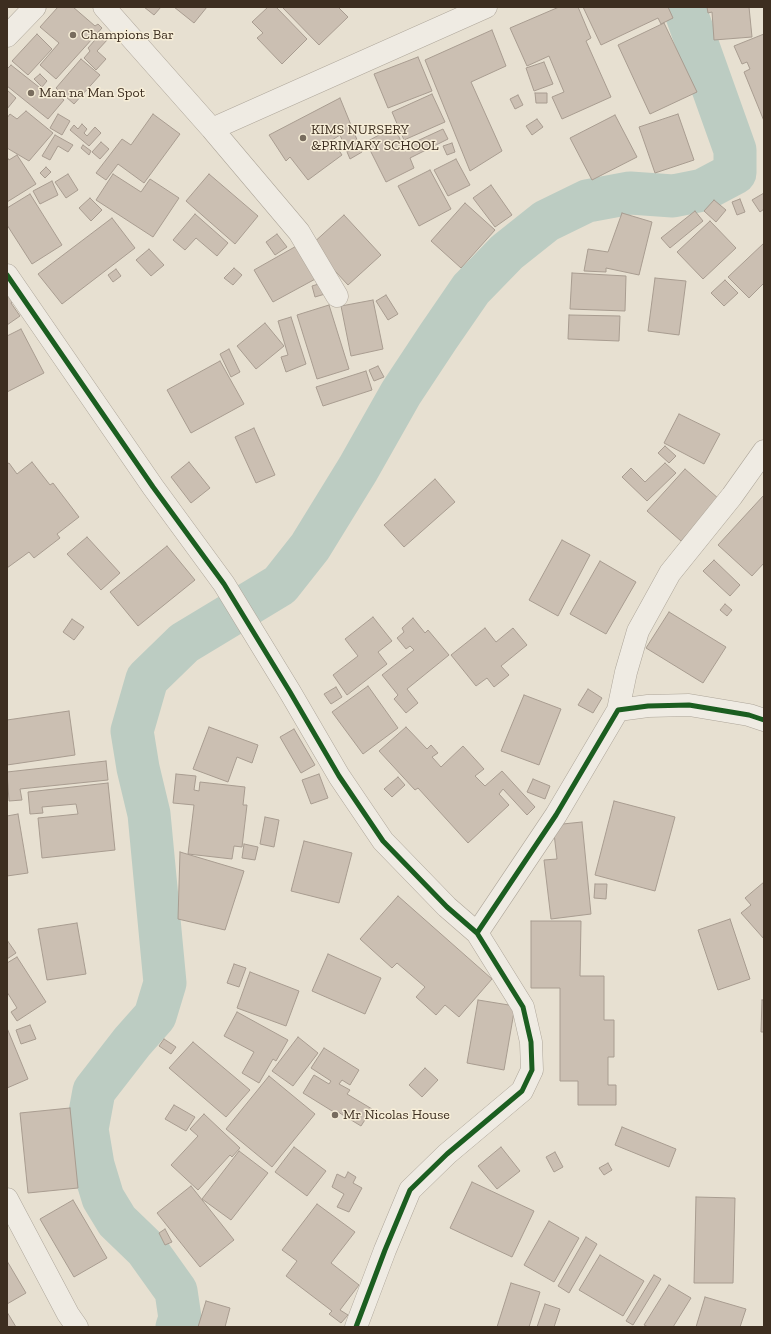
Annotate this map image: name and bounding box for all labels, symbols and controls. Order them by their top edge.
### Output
place label: Champions Bar [81,27,174,43]
marker: Champions Bar [68,30,78,40]
place label: Man na Man Spot [39,85,145,101]
marker: Man na Man Spot [26,88,36,98]
place label: KIMS NURSERY &PRIMARY SCHOOL [311,122,439,154]
marker: KIMS NURSERY &PRIMARY SCHOOL [298,133,308,143]
place label: Mr Nicolas House [343,1107,450,1123]
marker: Mr Nicolas House [330,1110,340,1120]

